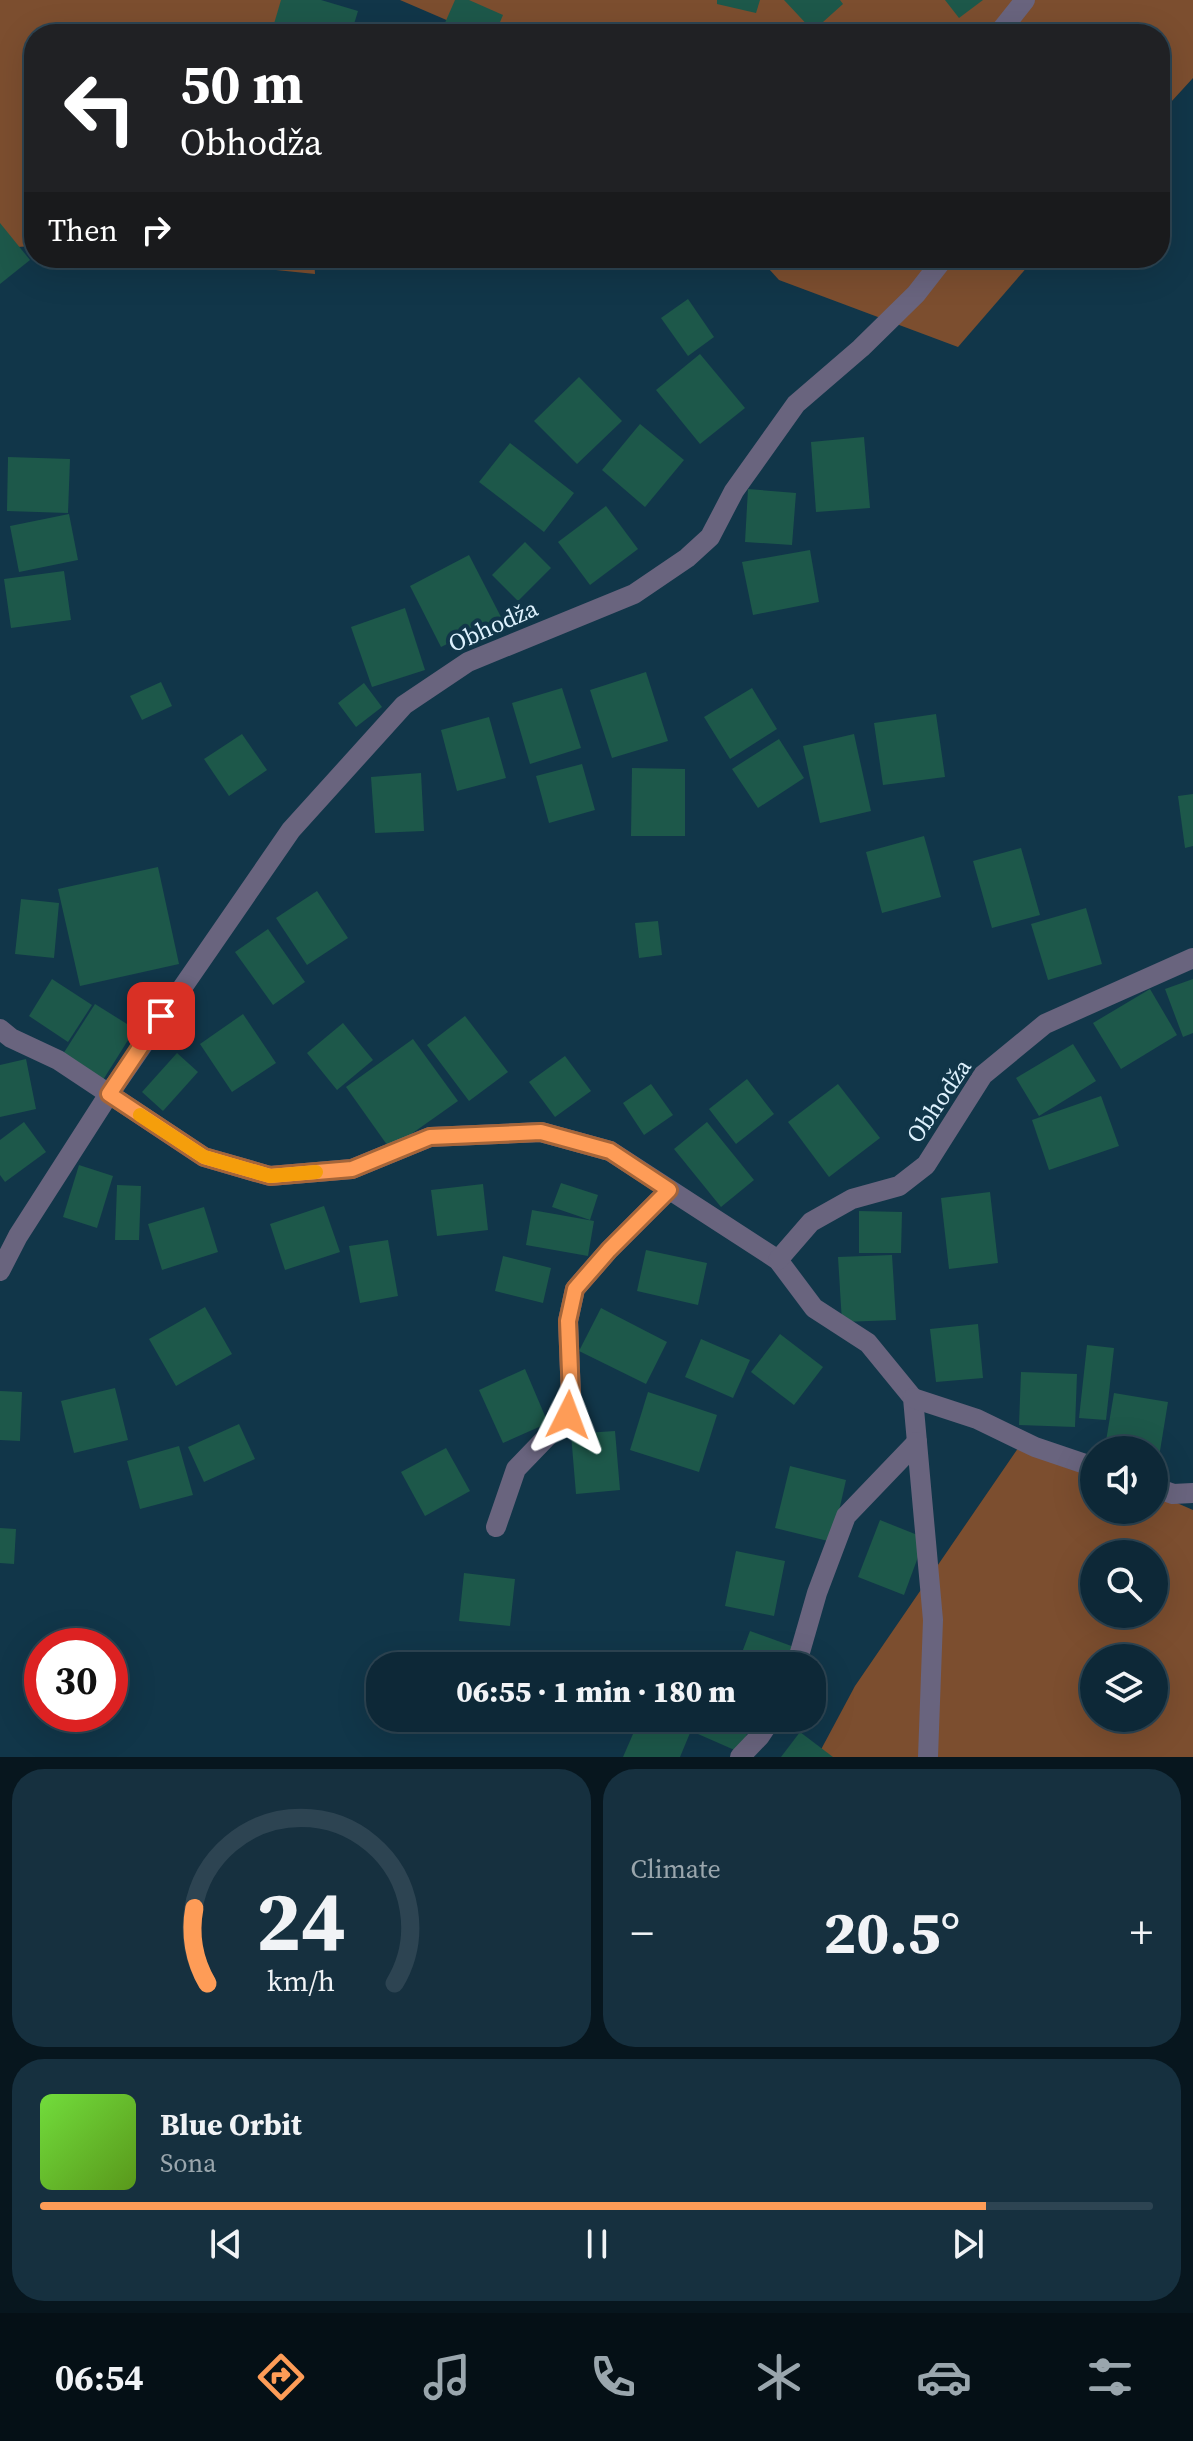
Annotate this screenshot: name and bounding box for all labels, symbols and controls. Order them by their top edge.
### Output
text: 50 m [180,45,303,122]
icon: left [48,56,152,160]
text: Obhodža [180,118,322,167]
icon: right [134,208,178,252]
text: Then [48,210,118,251]
street label: Obhodža [443,591,544,660]
pin [127,982,195,1050]
icon: arrive [139,994,183,1038]
street label: Obhodža [898,1051,979,1149]
position arrow [526,1373,610,1457]
map controls [1080,1436,1168,1732]
button: sound [1080,1436,1168,1524]
button: search [1080,1540,1168,1628]
speed limit sign: 30 [24,1628,128,1732]
button: layers [1080,1644,1168,1732]
text: 06:55 · 1 min · 180 m [456,1671,736,1712]
text: Climate [631,1851,721,1887]
text: 24 [256,1864,346,1978]
text: 20.5° [823,1891,960,1973]
text: − [631,1902,654,1963]
text: + [1130,1902,1153,1963]
text: km/h [267,1961,335,2001]
text: Blue Orbit [160,2104,302,2145]
text: Sona [160,2145,217,2181]
icon: previous [204,2222,248,2266]
icon: pause [575,2222,619,2266]
icon: next [946,2222,990,2266]
icon: directions [253,2349,309,2405]
icon: music [419,2349,475,2405]
icon: phone [585,2349,641,2405]
icon: climate [751,2349,807,2405]
icon: car [916,2349,972,2405]
icon: filters [1082,2349,1138,2405]
text: 06:54 [55,2353,144,2402]

